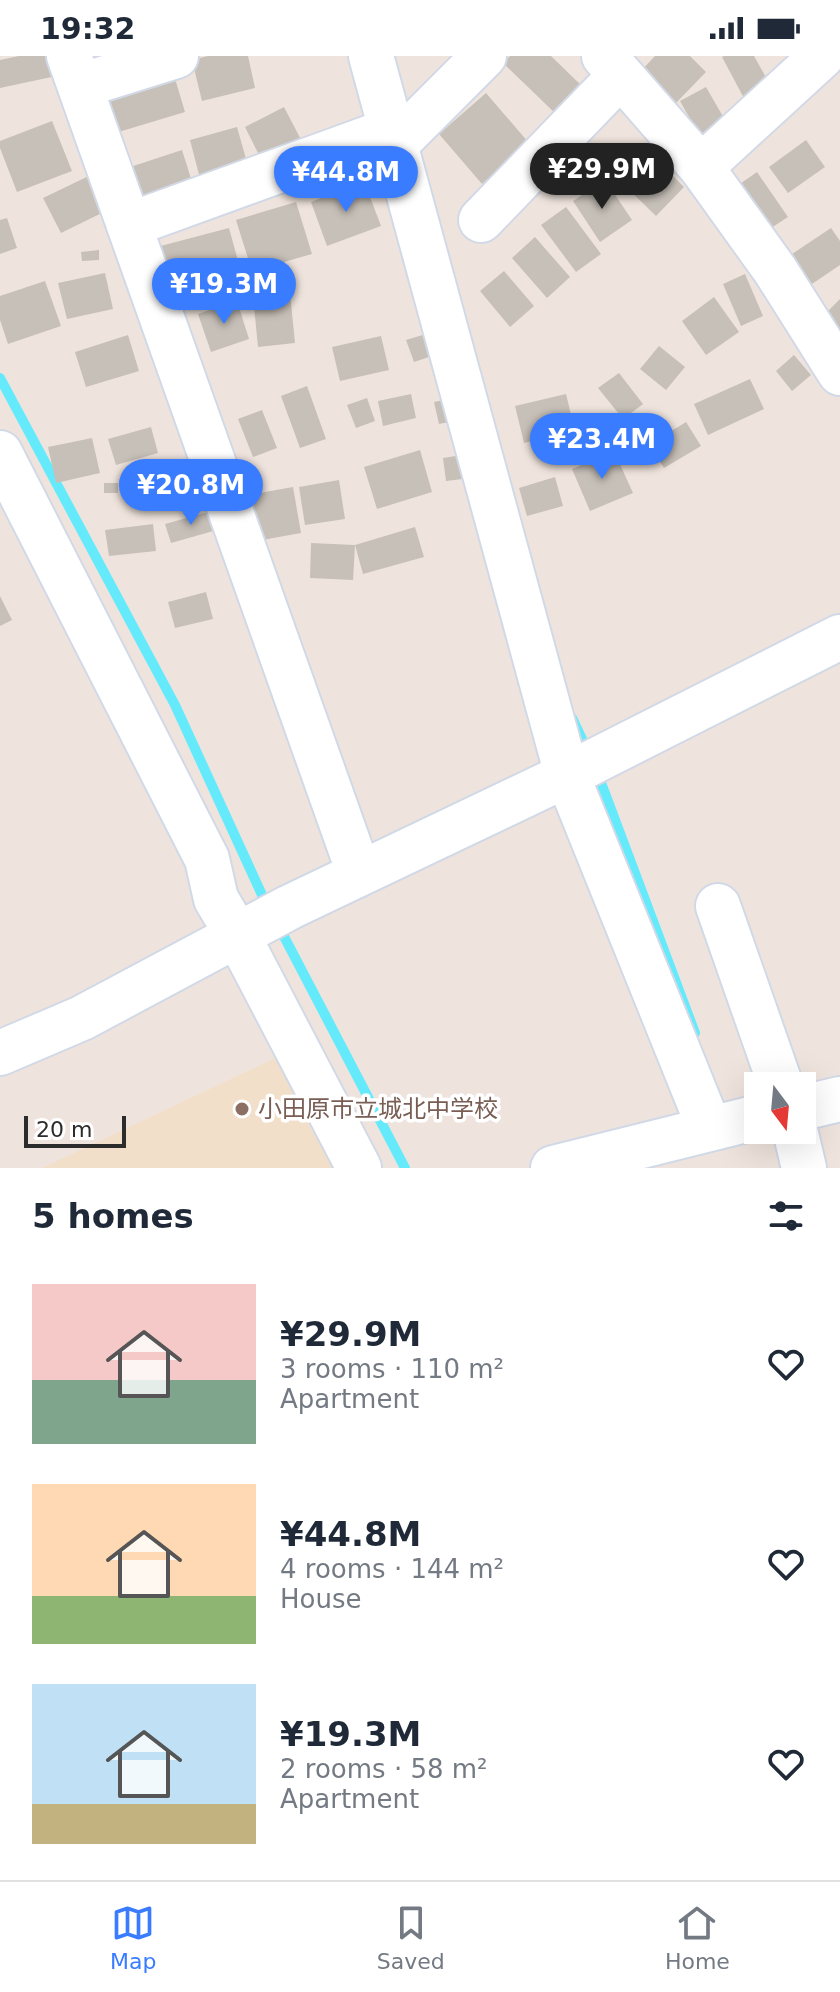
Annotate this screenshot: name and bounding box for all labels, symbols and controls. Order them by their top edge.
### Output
text: 19:32 [40,11,136,46]
pin: ¥29.9M [537,143,667,211]
pin: ¥44.8M [281,146,411,214]
text: ¥29.9M [548,154,656,184]
text: ¥44.8M [292,157,400,187]
pin: ¥19.3M [159,258,289,326]
text: ¥19.3M [170,269,278,299]
pin: ¥23.4M [537,413,667,481]
text: ¥23.4M [548,424,656,454]
pin: ¥20.8M [126,459,256,527]
text: ¥20.8M [137,470,245,500]
north arrow [744,1072,816,1144]
map controls [744,1072,816,1144]
place label: 小田原市立城北中学校 [258,1095,498,1123]
marker: 小田原市立城北中学校 [233,1100,251,1118]
scale bar [24,1112,126,1148]
text: 20 m [36,1117,92,1142]
icon: filters [764,1194,808,1238]
text: 5 homes [32,1196,194,1236]
text: ¥29.9M [280,1314,421,1354]
icon: home [96,1316,192,1412]
icon: heart [764,1342,808,1386]
text: 3 rooms · 110 m² [280,1354,504,1384]
text: Apartment [280,1384,419,1414]
text: ¥44.8M [280,1514,421,1554]
icon: home [96,1516,192,1612]
icon: heart [764,1542,808,1586]
text: 4 rooms · 144 m² [280,1554,504,1584]
text: House [280,1584,361,1614]
text: ¥19.3M [280,1714,421,1754]
icon: home [96,1716,192,1812]
icon: heart [764,1742,808,1786]
text: 2 rooms · 58 m² [280,1754,488,1784]
text: Apartment [280,1784,419,1814]
tab: Map [110,1901,157,1974]
tab: Saved [377,1901,445,1974]
tab: Home [665,1901,730,1974]

